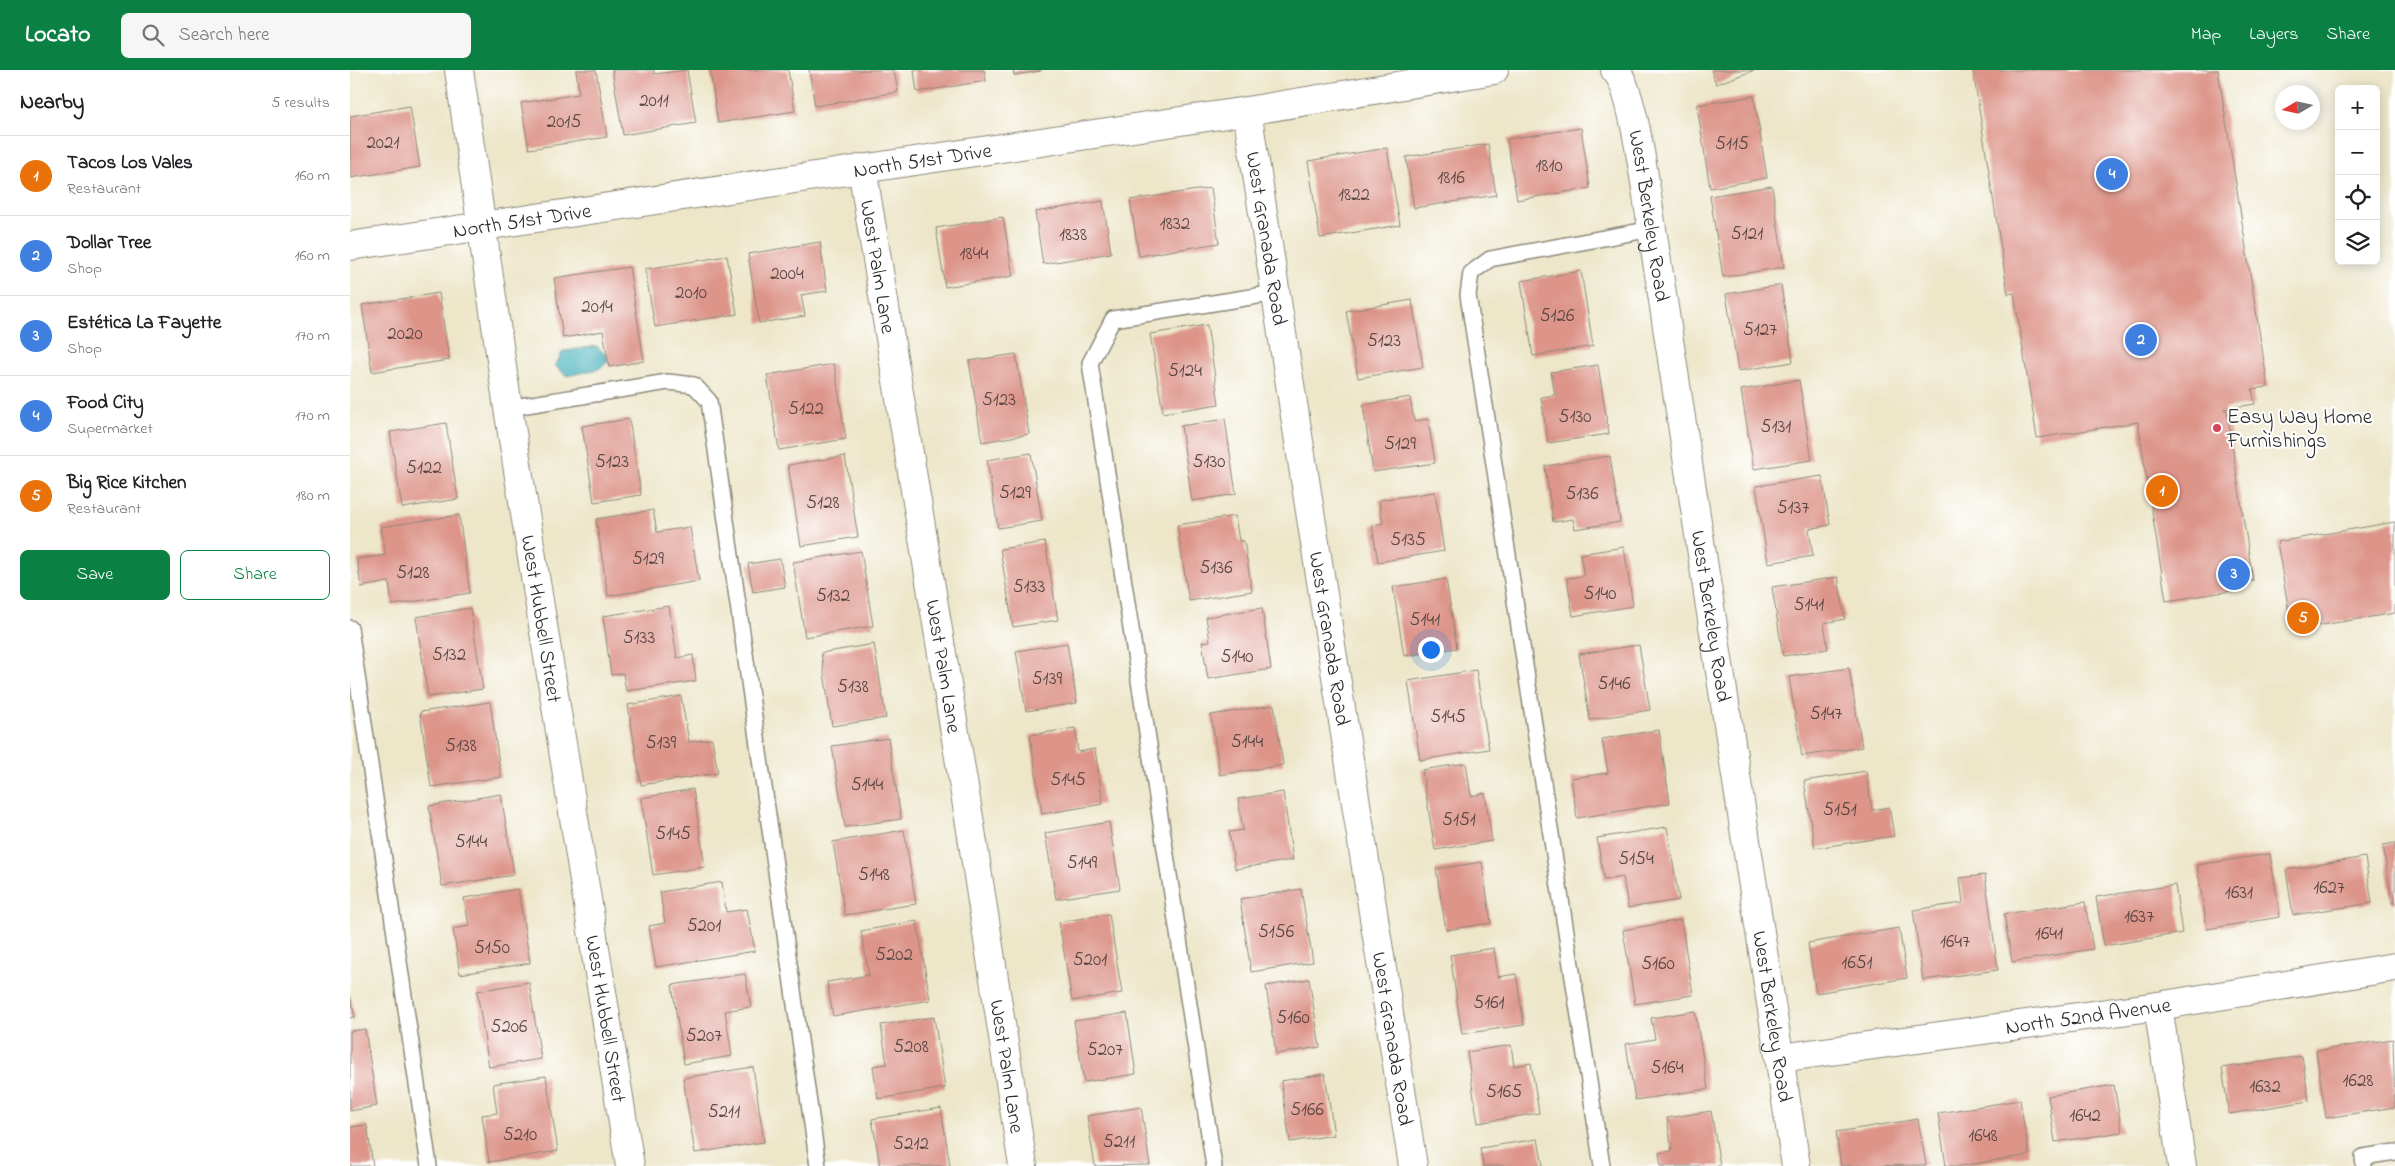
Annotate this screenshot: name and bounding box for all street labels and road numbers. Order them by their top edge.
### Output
street label: West Berkeley Road [1619,128,1676,304]
street label: North 51st Drive [852,137,995,187]
street label: West Granada Road [1237,150,1294,328]
street label: North 51st Drive [451,197,594,247]
street label: West Palm Lane [851,198,902,337]
street label: West Berkeley Road [1682,529,1737,704]
street label: West Hubbell Street [512,533,568,705]
street label: West Granada Road [1300,550,1357,728]
street label: West Palm Lane [916,598,968,736]
street label: West Berkeley Road [1743,929,1799,1105]
street label: West Hubbell Street [576,933,633,1105]
street label: West Granada Road [1363,950,1419,1128]
street label: North 52nd Avenue [2004,991,2174,1044]
street label: West Palm Lane [980,998,1031,1136]

